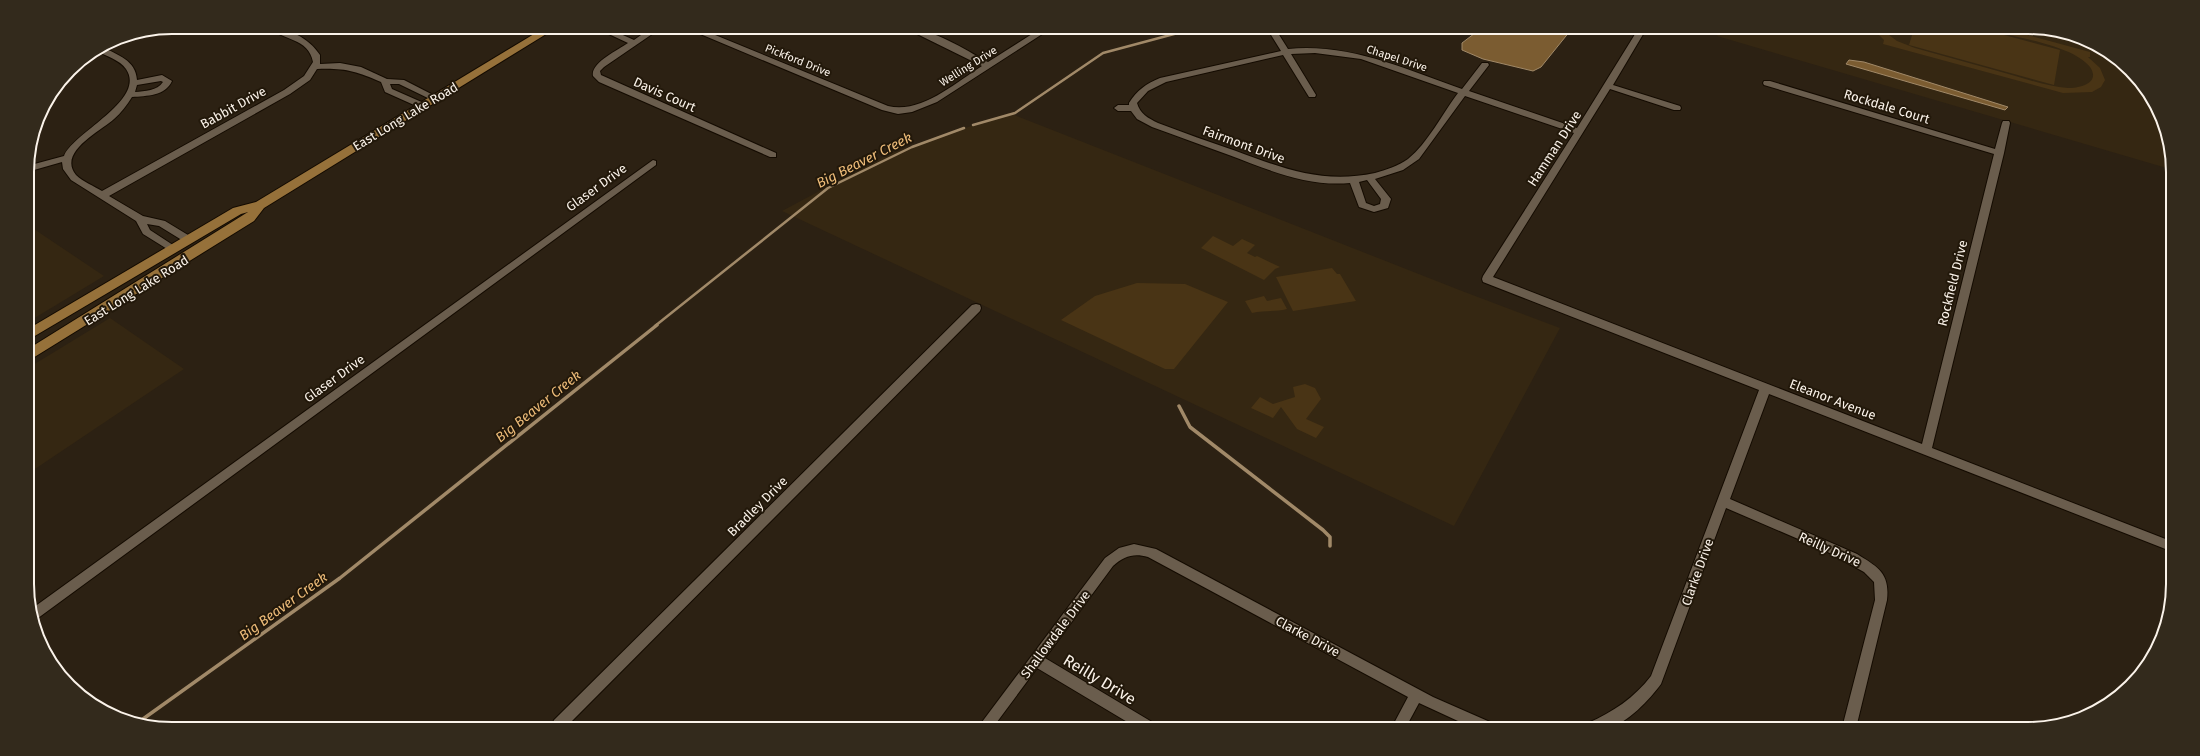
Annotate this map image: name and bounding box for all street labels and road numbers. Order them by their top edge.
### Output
street label: Pickford Drive [763,41,833,80]
street label: Chapel Drive [1365,43,1429,74]
street label: Welling Drive [937,44,999,89]
street label: Davis Court [631,74,699,115]
street label: East Long Lake Road [350,79,461,154]
street label: Babbit Drive [198,83,269,132]
street label: Rockdale Court [1842,86,1932,127]
street label: Hamman Drive [1524,108,1584,189]
street label: Fairmont Drive [1201,123,1287,166]
street label: Glaser Drive [563,160,629,214]
street label: Rockfield Drive [1935,239,1970,328]
street label: East Long Lake Road [81,252,191,329]
street label: Glaser Drive [301,351,367,405]
street label: Eleanor Avenue [1787,376,1878,423]
street label: Bradley Drive [724,473,790,539]
street label: Reilly Drive [1796,529,1863,570]
street label: Clarke Drive [1678,536,1717,608]
street label: Shallowdale Drive [1018,588,1093,681]
street label: Clarke Drive [1273,613,1342,660]
street label: Reilly Drive [1060,650,1140,709]

